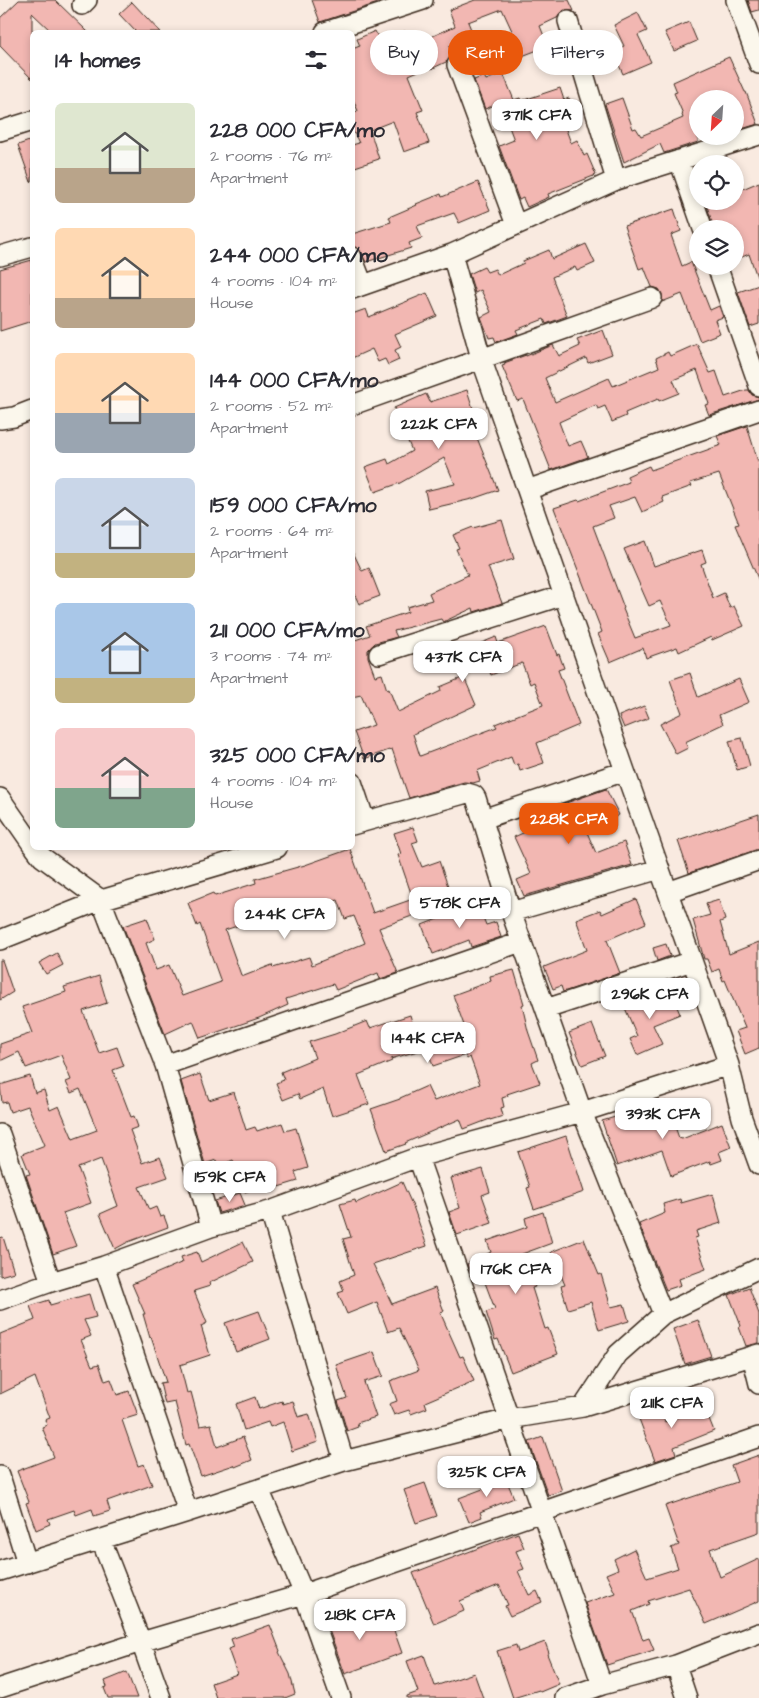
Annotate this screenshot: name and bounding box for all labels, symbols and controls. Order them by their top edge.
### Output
chip: Buy [370,30,438,75]
chip: Rent [448,30,523,75]
chip: Filters [533,30,623,75]
text: 14 homes [55,46,141,75]
icon: filters [302,46,330,74]
north arrow [689,90,744,145]
map controls [689,90,744,275]
pin: 371K CFA [485,98,589,141]
text: 371K CFA [503,104,571,126]
text: 228 000 CFA/mo [210,116,385,145]
icon: home [95,123,155,183]
text: 2 rooms · 76 m² [210,145,333,167]
button: locate [689,155,744,210]
text: Apartment [210,167,288,189]
button: layers [689,220,744,275]
text: 244 000 CFA/mo [210,241,388,270]
icon: home [95,248,155,308]
text: 4 rooms · 104 m² [210,270,338,292]
text: House [210,292,254,314]
text: 144 000 CFA/mo [210,366,378,395]
icon: home [95,373,155,433]
text: 2 rooms · 52 m² [210,395,333,417]
pin: 222K CFA [387,408,491,450]
text: 222K CFA [401,413,477,435]
text: Apartment [210,417,288,439]
text: 159 000 CFA/mo [210,491,377,520]
icon: home [95,498,155,558]
text: 2 rooms · 64 m² [210,520,334,542]
text: Apartment [210,542,288,564]
text: 211 000 CFA/mo [210,616,365,645]
icon: home [95,623,155,683]
pin: 437K CFA [411,640,515,683]
text: 3 rooms · 74 m² [210,645,333,667]
text: 437K CFA [424,646,502,668]
text: Apartment [210,667,288,689]
text: 325 000 CFA/mo [210,741,385,770]
icon: home [95,748,155,808]
text: 4 rooms · 104 m² [210,770,338,792]
text: House [210,792,254,814]
pin: 228K CFA [517,802,621,845]
text: 228K CFA [530,808,608,830]
pin: 578K CFA [408,886,512,929]
text: 578K CFA [420,892,500,914]
pin: 244K CFA [233,898,337,940]
text: 244K CFA [245,903,325,925]
pin: 296K CFA [598,978,702,1020]
text: 296K CFA [611,983,689,1005]
pin: 144K CFA [376,1022,480,1064]
text: 144K CFA [392,1027,464,1049]
pin: 393K CFA [611,1098,715,1140]
text: 393K CFA [626,1103,700,1125]
pin: 159K CFA [178,1160,282,1203]
text: 159K CFA [194,1166,266,1188]
pin: 176K CFA [464,1252,568,1295]
text: 176K CFA [481,1258,551,1280]
pin: 211K CFA [620,1386,724,1429]
text: 211K CFA [641,1392,703,1414]
pin: 325K CFA [435,1456,539,1498]
text: 325K CFA [448,1461,526,1483]
pin: 218K CFA [308,1598,412,1641]
text: 218K CFA [325,1604,395,1626]

